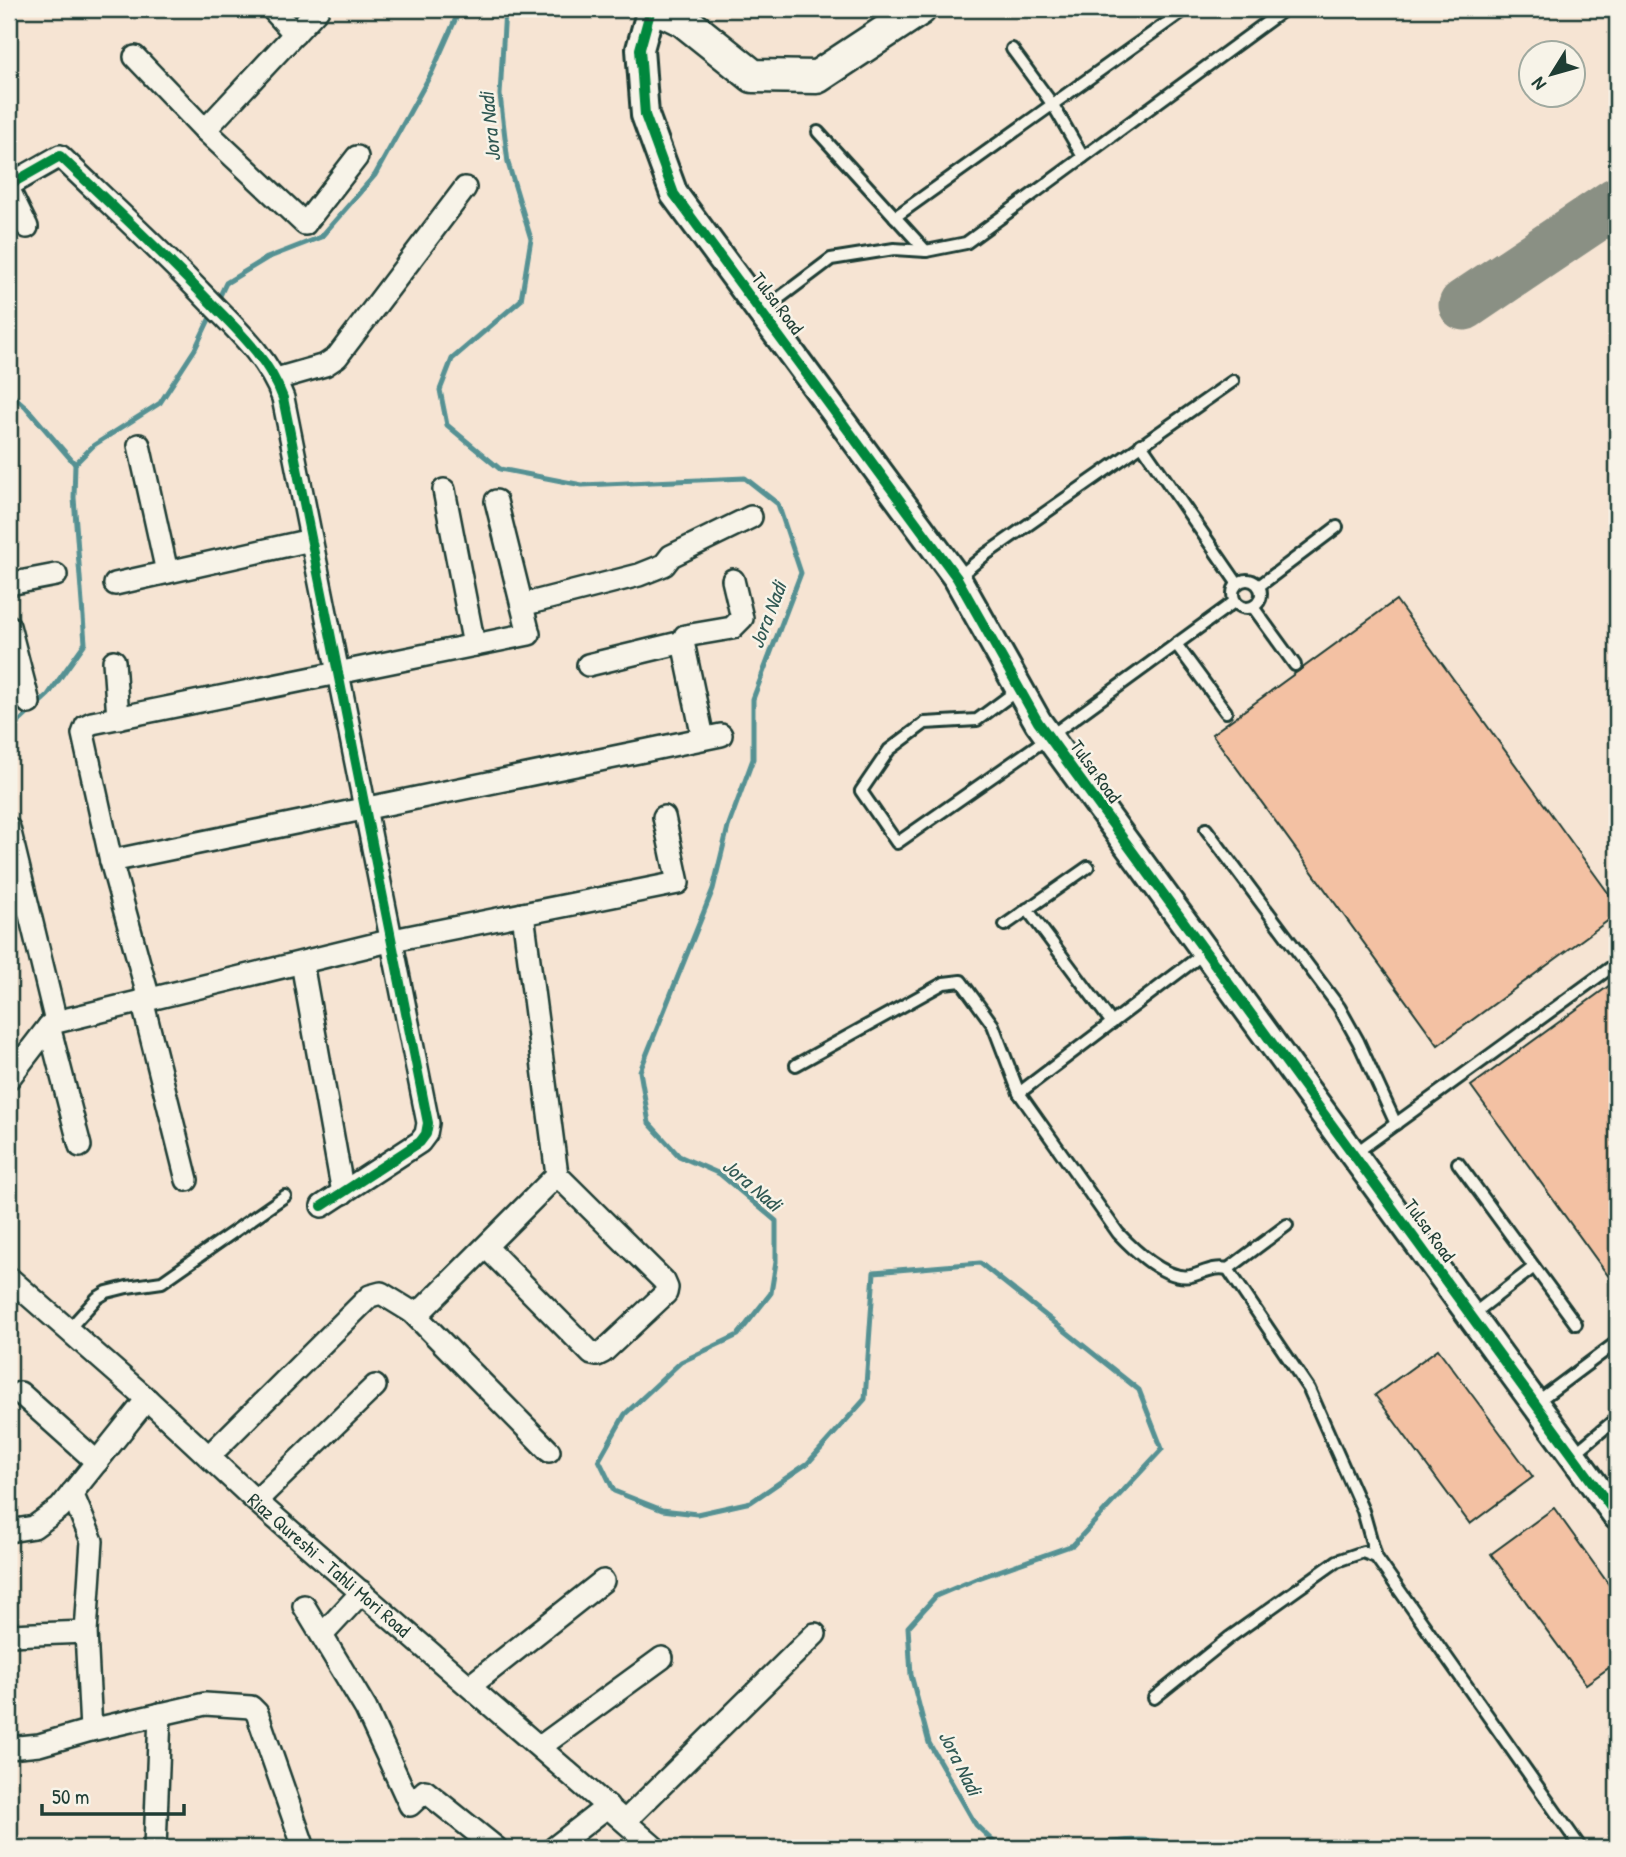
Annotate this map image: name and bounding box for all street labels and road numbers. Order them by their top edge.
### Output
street label: Tulsa Road [746,266,810,340]
street label: Tulsa Road [1064,734,1128,808]
street label: Tulsa Road [1398,1193,1462,1267]
street label: Riaz Qureshi - Tahli Mori Road [242,1487,417,1643]

